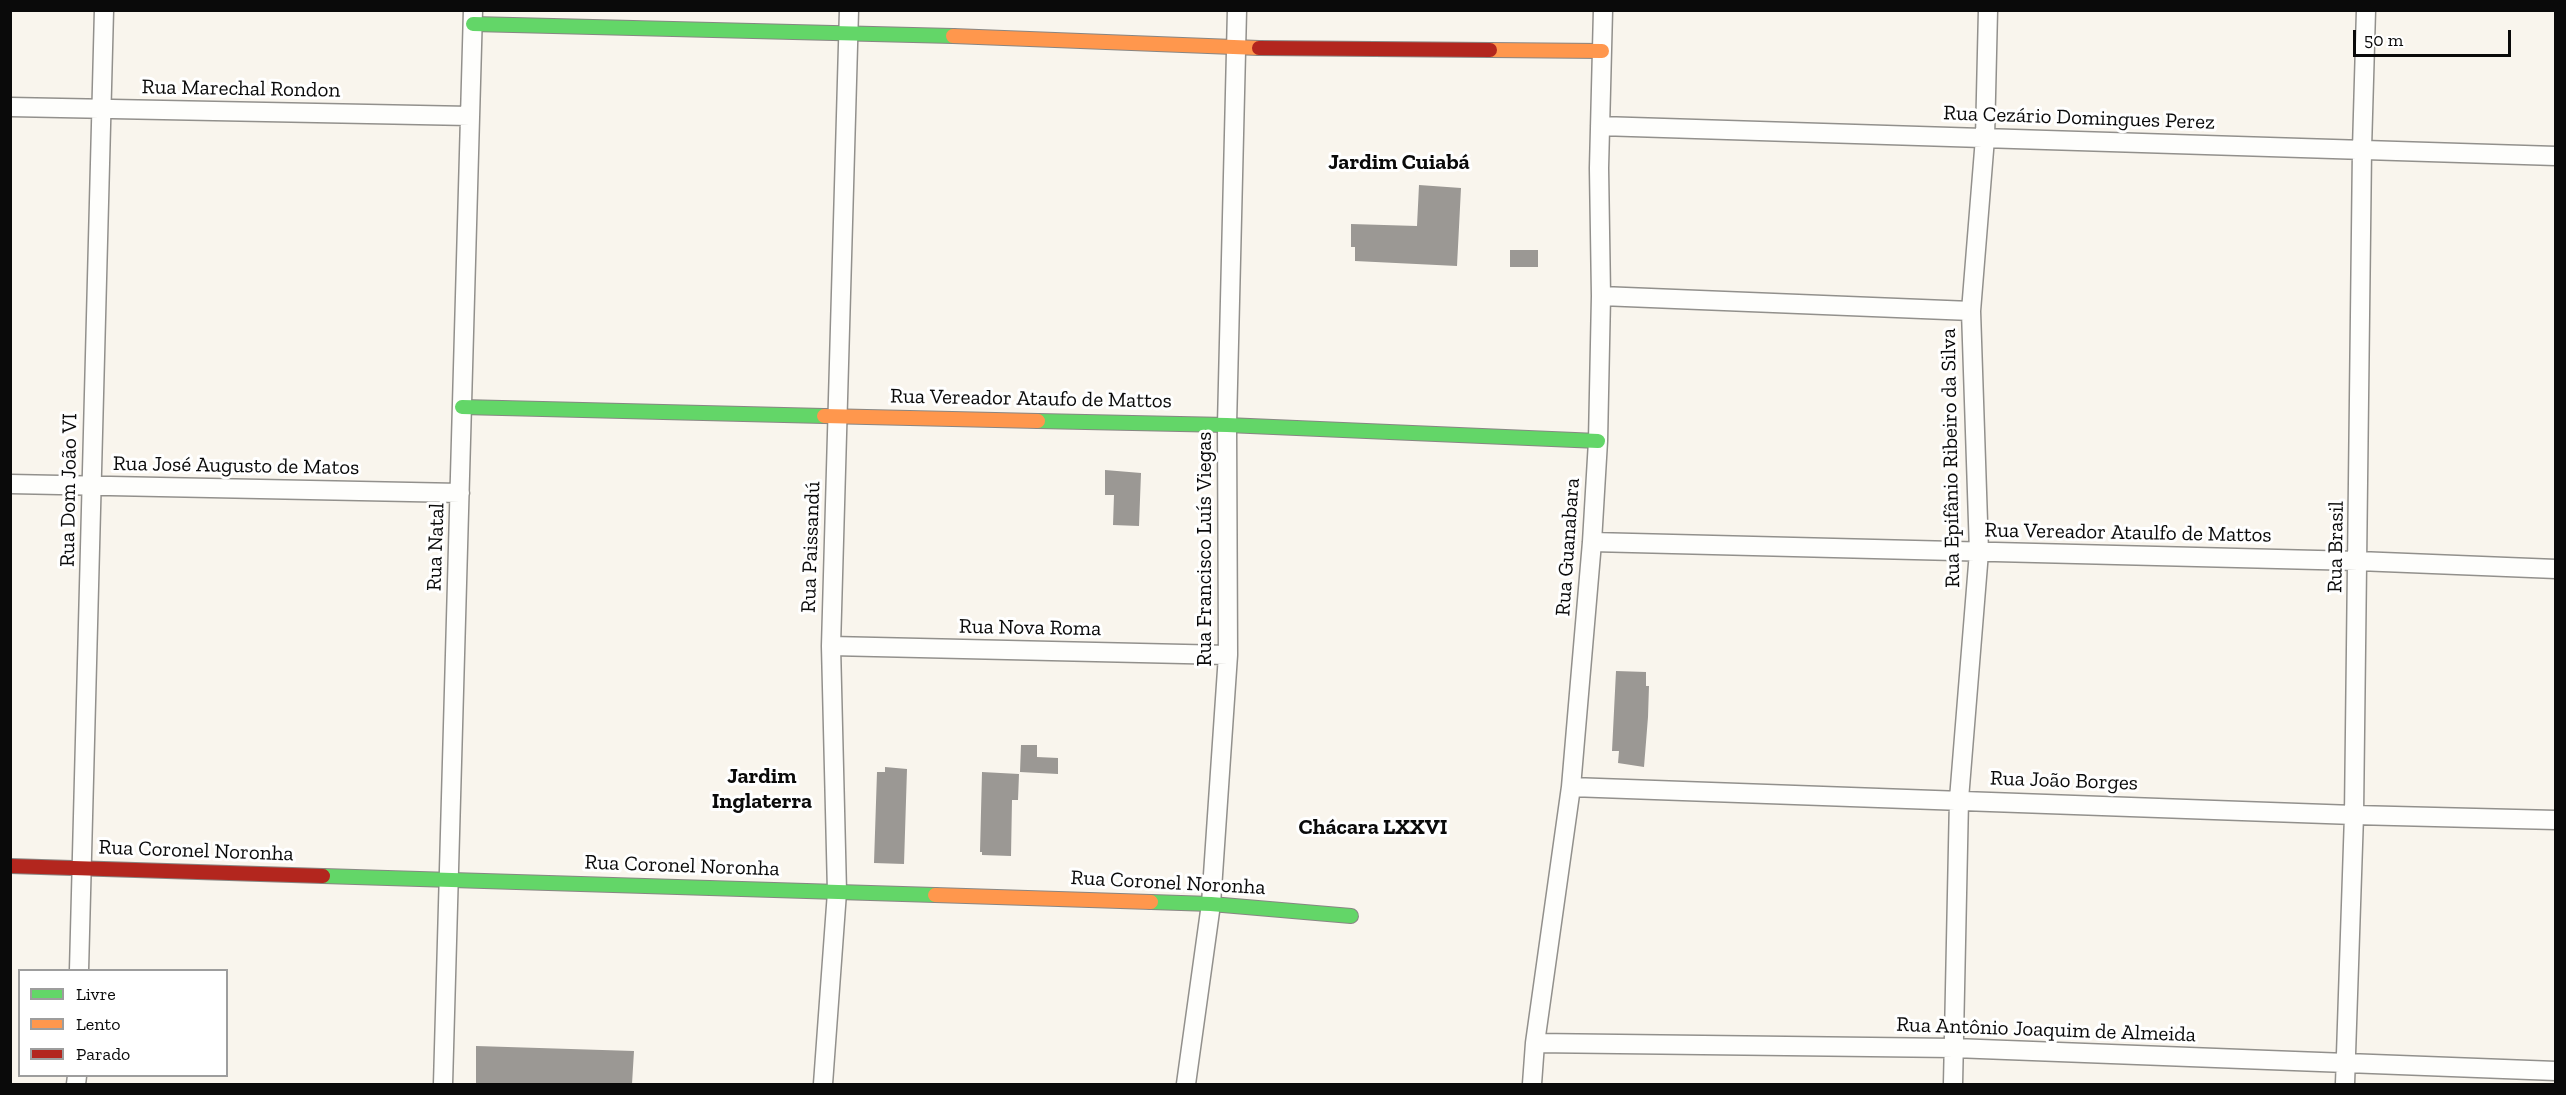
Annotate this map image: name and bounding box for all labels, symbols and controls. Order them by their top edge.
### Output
scale bar [2356,18,2514,56]
text: 50 m [2364,29,2403,51]
street label: Rua Marechal Rondon [141,75,341,103]
street label: Rua Cezário Domingues Perez [1943,101,2215,135]
district label: Jardim Cuiabá [1328,150,1470,176]
street label: Rua Epifânio Ribeiro da Silva [1936,328,1966,588]
street label: Rua Vereador Ataufo de Mattos [890,384,1172,414]
street label: Rua Dom João VI [55,413,83,567]
street label: Rua Francisco Luís Viegas [1192,431,1218,667]
street label: Rua José Augusto de Matos [113,451,359,481]
street label: Rua Guanabara [1551,477,1585,617]
street label: Rua Paissandú [796,481,826,613]
street label: Rua Brasil [2323,501,2349,593]
street label: Rua Natal [422,502,450,592]
street label: Rua Vereador Ataulfo de Mattos [1984,518,2272,548]
street label: Rua Nova Roma [959,614,1101,642]
district label: Jardim Inglaterra [712,764,812,816]
street label: Rua João Borges [1990,766,2138,796]
district label: Chácara LXXVI [1299,815,1447,841]
street label: Rua Coronel Noronha [98,835,294,867]
street label: Rua Coronel Noronha [584,850,780,882]
street label: Rua Coronel Noronha [1070,865,1266,901]
legend [18,969,228,1077]
text: Livre [76,983,116,1005]
street label: Rua Antônio Joaquim de Almeida [1896,1012,2196,1048]
text: Lento [76,1013,121,1035]
text: Parado [76,1043,130,1065]

